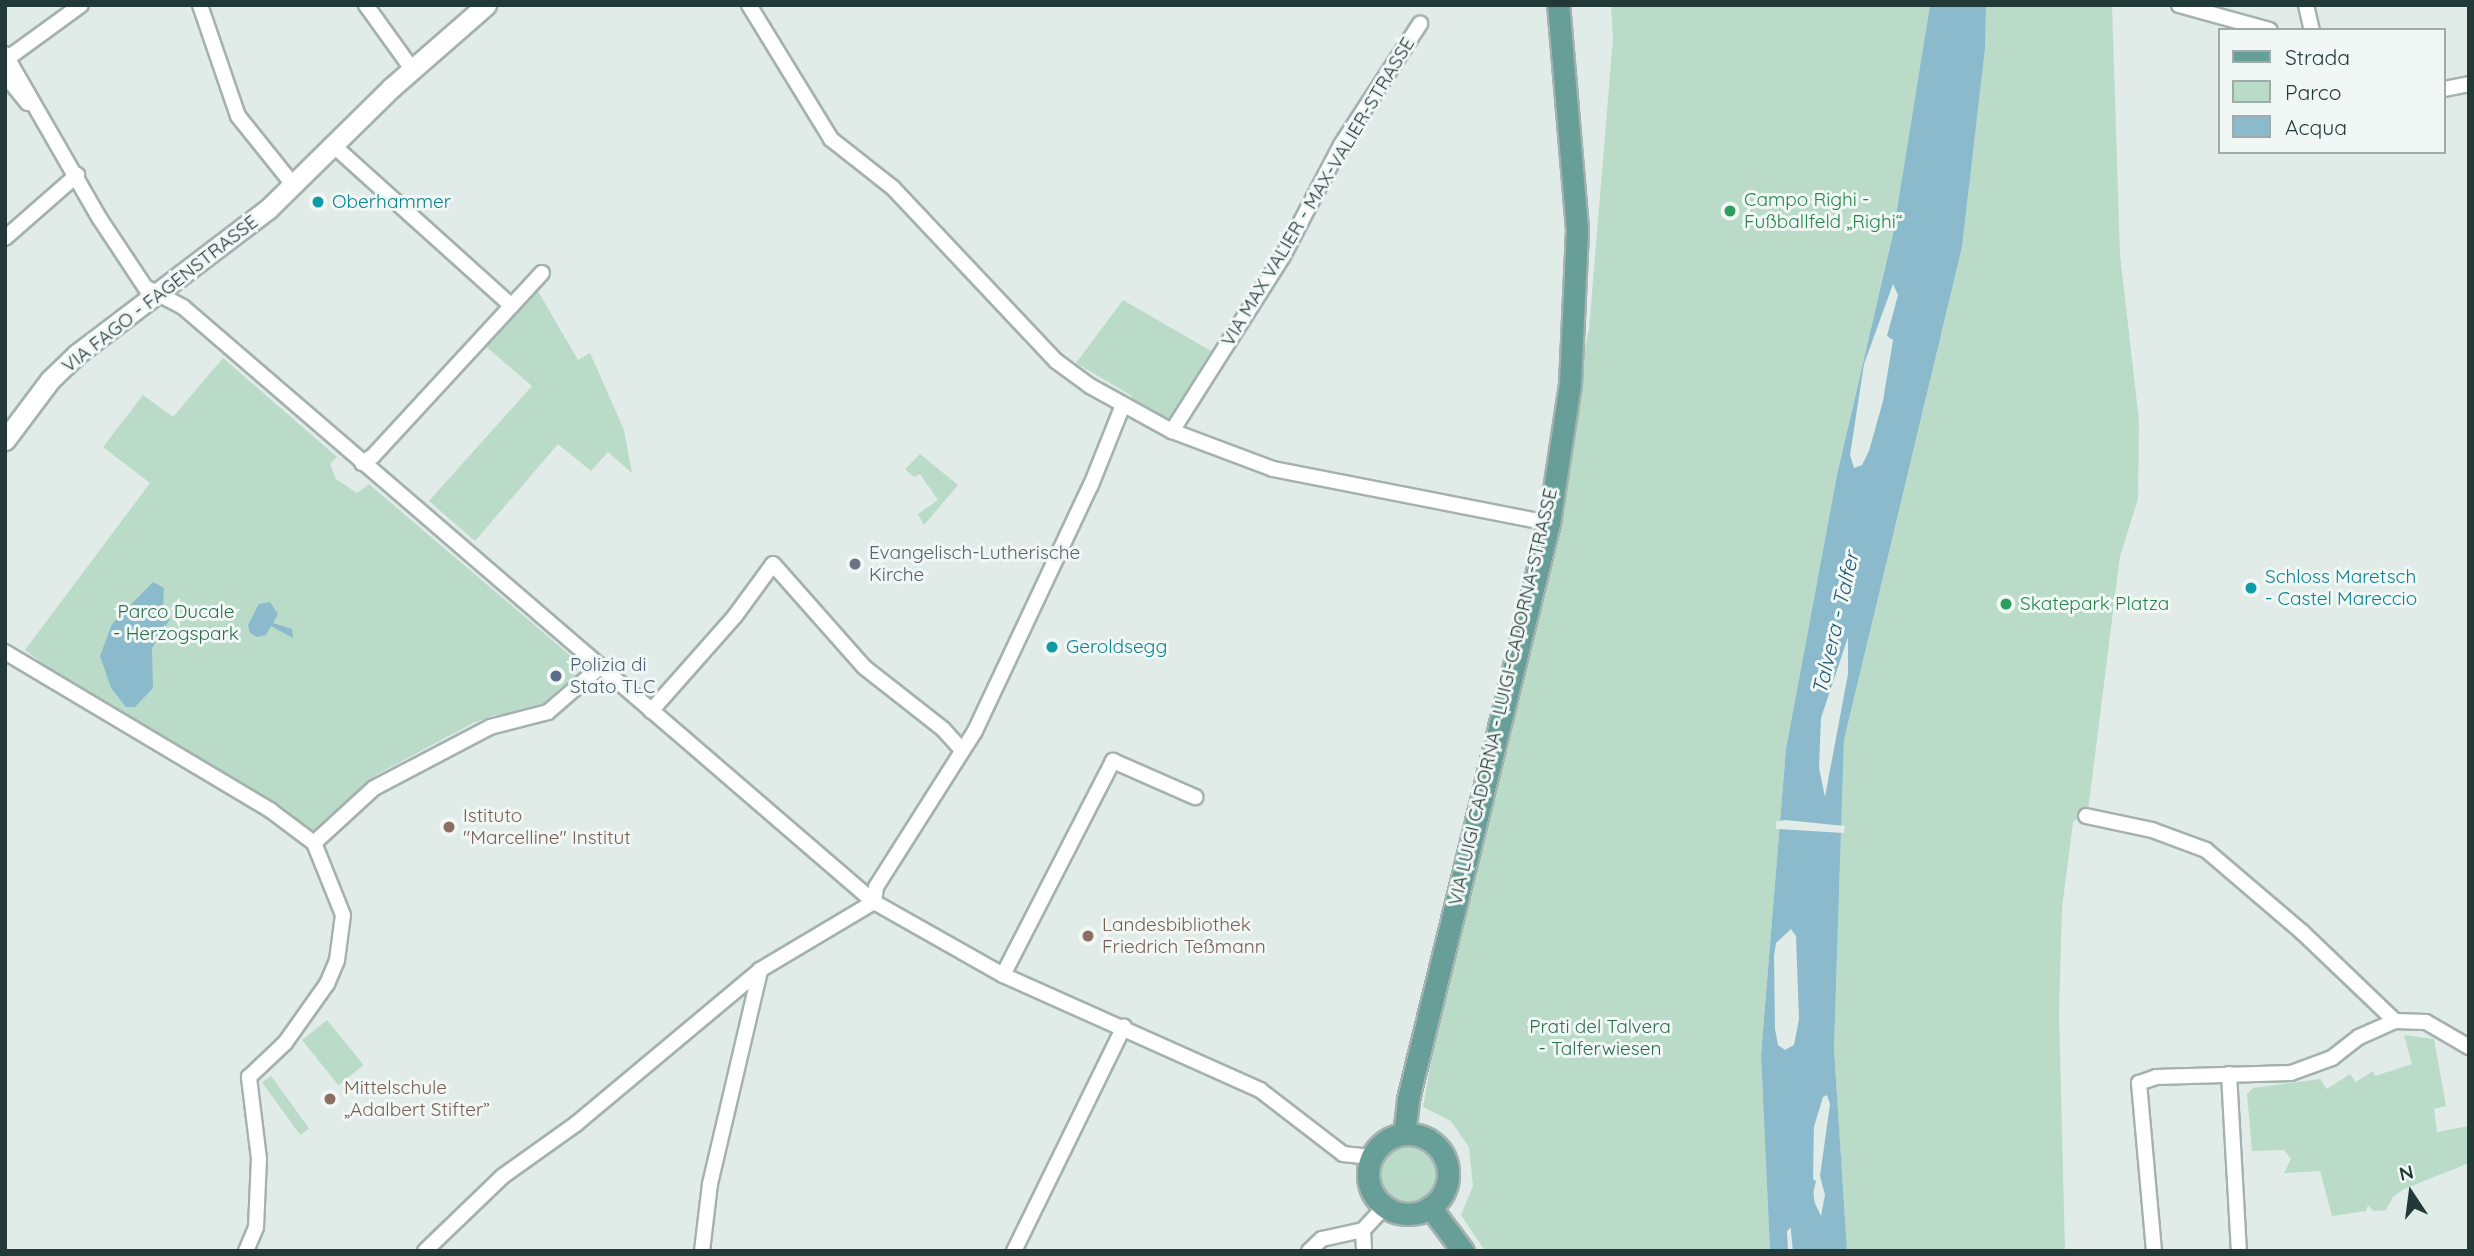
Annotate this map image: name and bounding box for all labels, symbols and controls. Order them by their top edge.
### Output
legend [2218,28,2446,154]
street label: VIA MAX VALIER - MAX-VALIER-STRASSE [1216,33,1420,351]
text: Strada [2285,44,2350,70]
text: Parco [2285,79,2341,105]
text: Acqua [2285,114,2347,140]
place label: Campo Righi - Fußballfeld „Righi“ [1744,189,1902,233]
place label: Oberhammer [332,191,451,213]
marker: Oberhammer [310,194,326,210]
marker: Campo Righi - Fußballfeld „Righi“ [1722,203,1738,219]
street label: VIA FAGO - FAGENSTRASSE [58,210,262,378]
street label: VIA LUIGI CADORNA - LUIGI-CADORNA-STRASSE [1444,486,1562,908]
place label: Evangelisch-Lutherische Kirche [869,542,1080,586]
water label: Talvera - Talfer [1806,549,1864,697]
marker: Evangelisch-Lutherische Kirche [847,556,863,572]
place label: Schloss Maretsch - Castel Mareccio [2265,566,2417,610]
marker: Schloss Maretsch - Castel Mareccio [2243,580,2259,596]
place label: Skatepark Platza [2020,593,2169,615]
marker: Skatepark Platza [1998,596,2014,612]
park label: Parco Ducale - Herzogspark [113,601,239,645]
place label: Geroldsegg [1066,636,1167,658]
marker: Geroldsegg [1044,639,1060,655]
place label: Polizia di Stato TLC [570,654,655,698]
marker: Polizia di Stato TLC [548,668,564,684]
place label: Istituto "Marcelline" Institut [463,805,631,849]
marker: Istituto "Marcelline" Institut [441,819,457,835]
place label: Landesbibliothek Friedrich Teßmann [1102,914,1266,958]
marker: Landesbibliothek Friedrich Teßmann [1080,928,1096,944]
park label: Prati del Talvera - Talferwiesen [1529,1016,1671,1060]
place label: Mittelschule „Adalbert Stifter” [344,1077,490,1121]
marker: Mittelschule „Adalbert Stifter” [322,1091,338,1107]
north arrow [2376,1158,2446,1228]
text: N [2397,1159,2416,1186]

